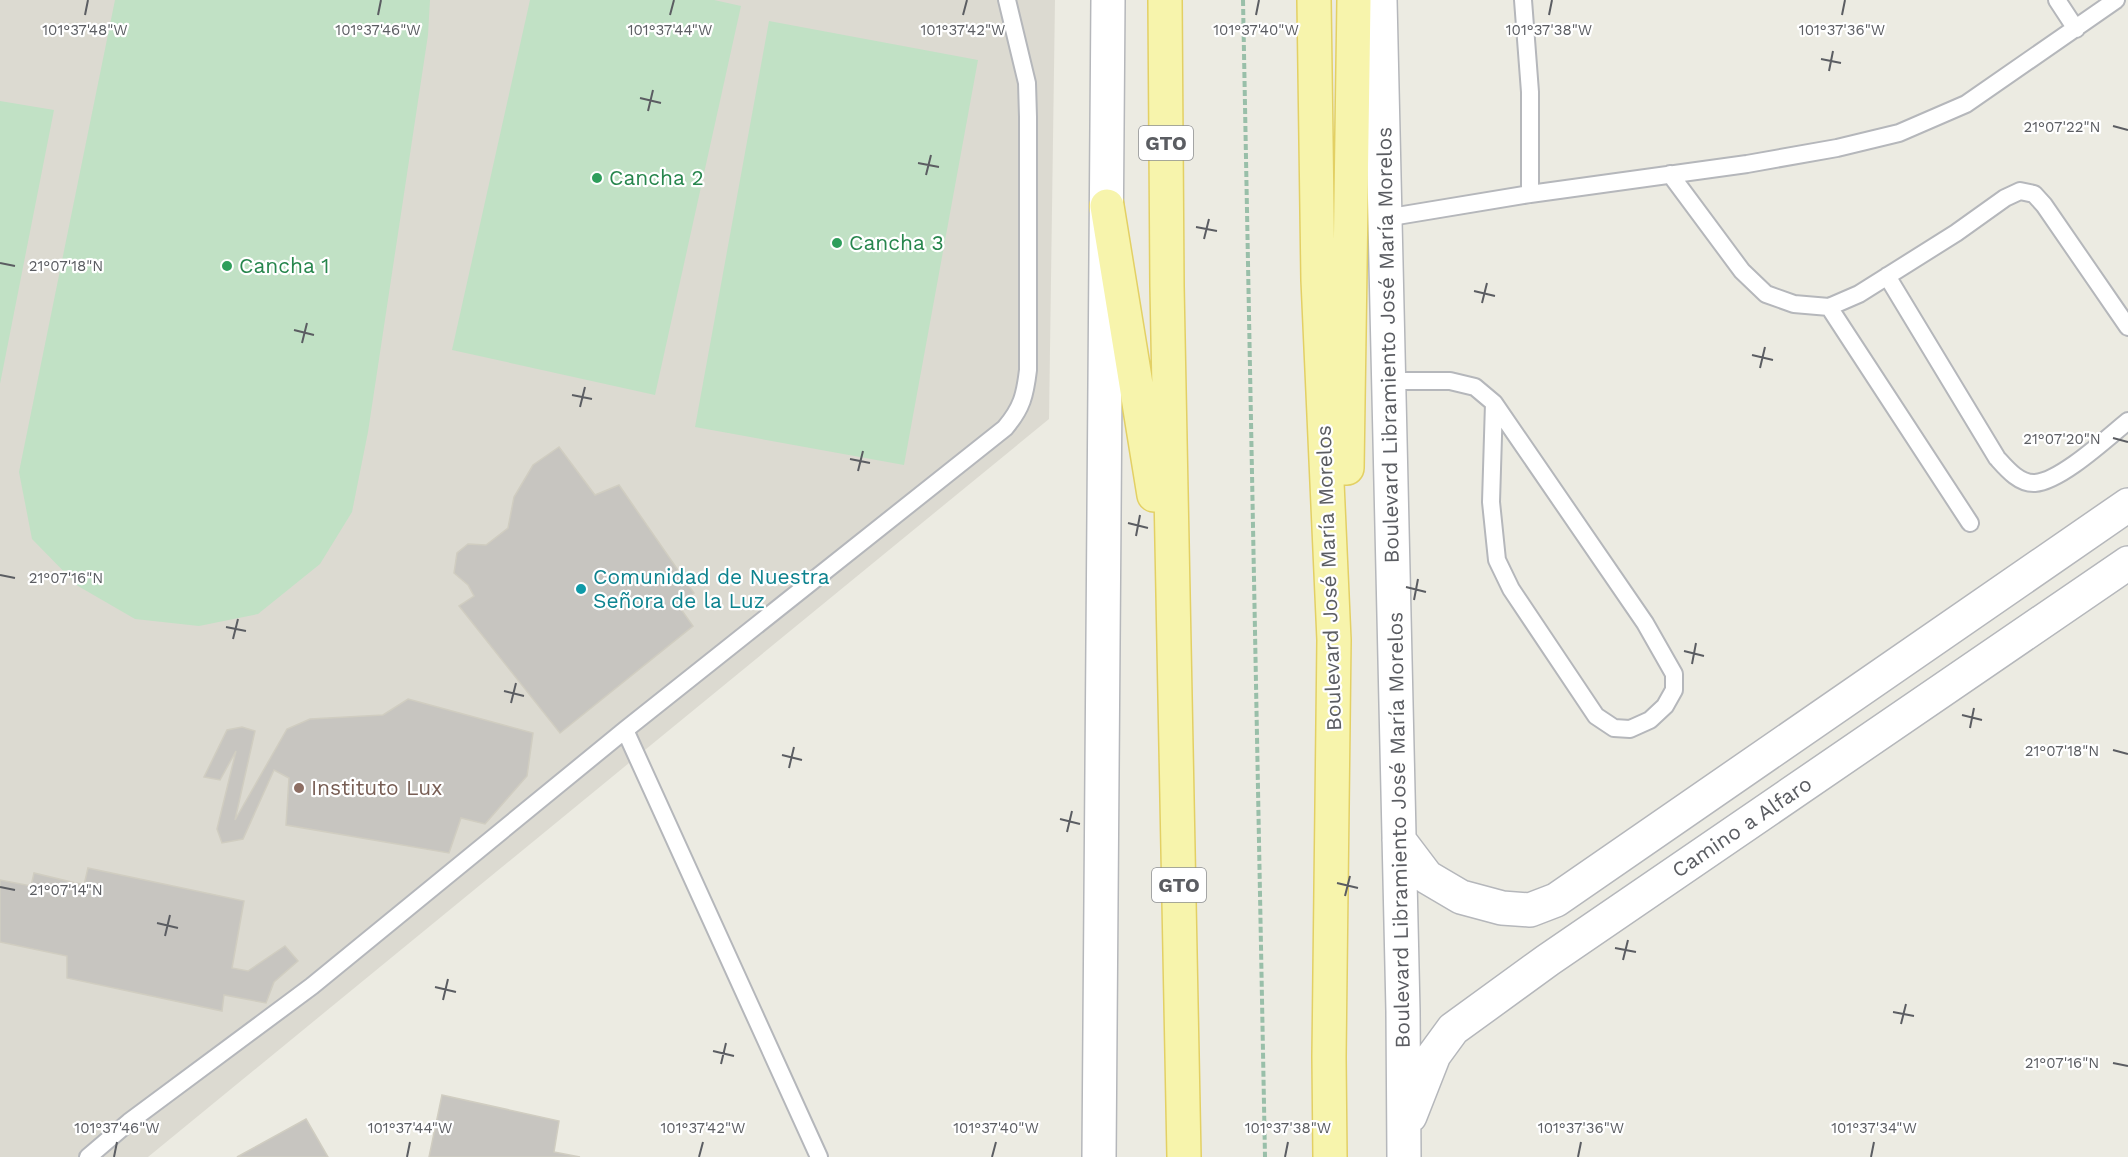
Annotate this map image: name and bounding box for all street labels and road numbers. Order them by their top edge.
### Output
road number: GTO [1139,126,1193,160]
street label: Boulevard Libramiento José María Morelos [1371,127,1404,563]
street label: Boulevard José María Morelos [1311,425,1346,731]
street label: Boulevard Libramiento José María Morelos [1382,612,1415,1048]
street label: Camino a Alfaro [1667,771,1816,883]
road number: GTO [1152,868,1206,902]

